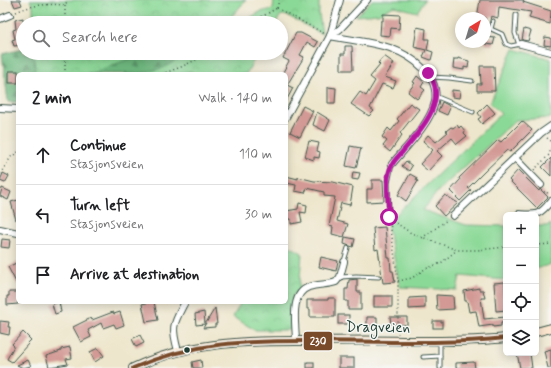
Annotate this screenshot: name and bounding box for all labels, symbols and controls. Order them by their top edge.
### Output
north arrow [455,12,491,48]
search box [16,16,288,60]
icon: search [30,27,52,49]
text: Search here [62,28,138,48]
route end [419,64,437,82]
text: 2 min [32,87,72,109]
text: Walk · 140 m [199,90,272,107]
text: Continue [70,136,126,156]
icon: ahead [32,144,54,166]
text: 110 m [239,146,272,163]
text: Stasjonsveien [70,156,144,173]
text: Turn left [70,196,130,216]
icon: left [32,204,54,226]
text: 30 m [245,206,272,223]
route start [380,208,398,226]
map controls [503,212,539,356]
button: + [503,212,539,248]
text: Stasjonsveien [70,216,144,233]
button: − [503,248,539,284]
icon: arrive [32,264,54,286]
text: Arrive at destination [70,265,199,285]
button: locate [503,284,539,320]
street label: Dragveien [346,318,410,339]
button: layers [503,320,539,356]
line badge: 230 [303,331,333,351]
text: 230 [310,335,327,349]
unlabelled marker [182,345,192,355]

